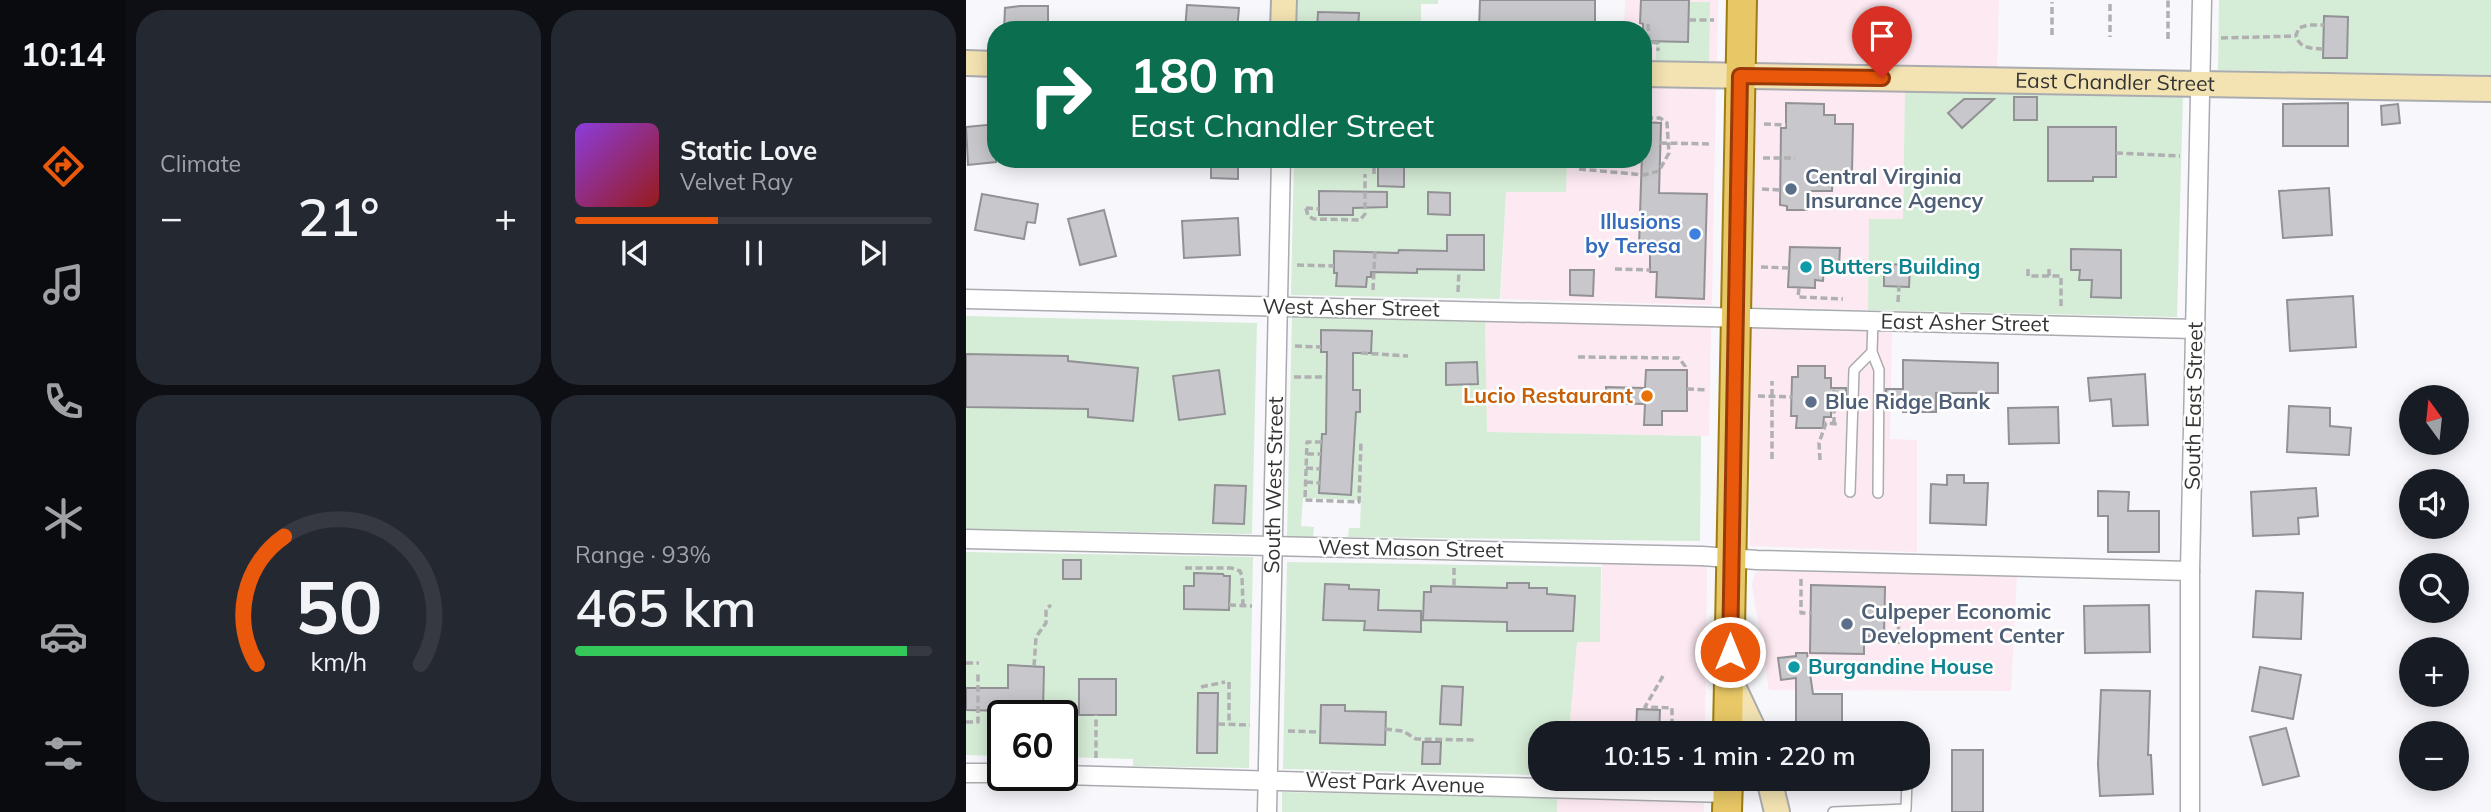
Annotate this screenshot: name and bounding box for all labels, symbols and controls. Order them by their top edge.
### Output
pin [1852,6,1912,78]
icon: arrive [1863,17,1901,55]
text: 10:14 [21,34,105,74]
text: 180 m [1130,44,1276,105]
icon: right [1015,49,1106,140]
street label: East Chandler Street [2015,67,2215,96]
text: East Chandler Street [1130,105,1434,145]
text: Static Love [680,134,817,167]
icon: directions [39,142,88,191]
text: Climate [160,149,241,178]
place label: Central Virginia Insurance Agency [1805,163,1984,213]
text: Velvet Ray [680,167,793,196]
marker: Central Virginia Insurance Agency [1783,181,1799,197]
text: 21° [298,184,379,249]
text: − [160,193,183,241]
text: + [494,193,517,241]
place label: Illusions by Teresa [1585,208,1681,258]
marker: Illusions by Teresa [1687,226,1703,242]
icon: previous [616,234,654,272]
icon: pause [735,234,773,272]
icon: next [854,234,892,272]
place label: Butters Building [1820,253,1980,279]
marker: Butters Building [1798,259,1814,275]
icon: music [39,260,88,309]
street label: West Asher Street [1262,292,1440,322]
street label: East Asher Street [1881,308,2050,336]
street label: South East Street [2179,322,2207,490]
icon: phone [39,377,88,426]
place label: Lucio Restaurant [1463,382,1633,408]
north arrow [2399,385,2469,455]
map controls [2399,385,2469,791]
marker: Lucio Restaurant [1639,388,1655,404]
place label: Blue Ridge Bank [1825,388,1990,414]
marker: Blue Ridge Bank [1803,394,1819,410]
street label: South West Street [1258,396,1288,574]
button: sound [2399,469,2469,539]
icon: climate [39,494,88,543]
street label: West Mason Street [1318,533,1504,563]
text: Range · 93% [575,540,711,569]
button: search [2399,553,2469,623]
text: 50 [295,562,382,653]
text: 465 km [575,575,756,640]
place label: Culpeper Economic Development Center [1861,598,2065,648]
icon: car [39,612,88,661]
position arrow [1693,615,1767,689]
marker: Culpeper Economic Development Center [1839,616,1855,632]
button: + [2399,637,2469,707]
text: km/h [310,646,367,677]
place label: Burgandine House [1808,653,1994,679]
marker: Burgandine House [1786,659,1802,675]
speed limit sign: 60 [987,700,1078,791]
button: − [2399,721,2469,791]
icon: filters [39,729,88,778]
text: 10:15 · 1 min · 220 m [1602,739,1856,772]
street label: West Park Avenue [1305,766,1485,798]

